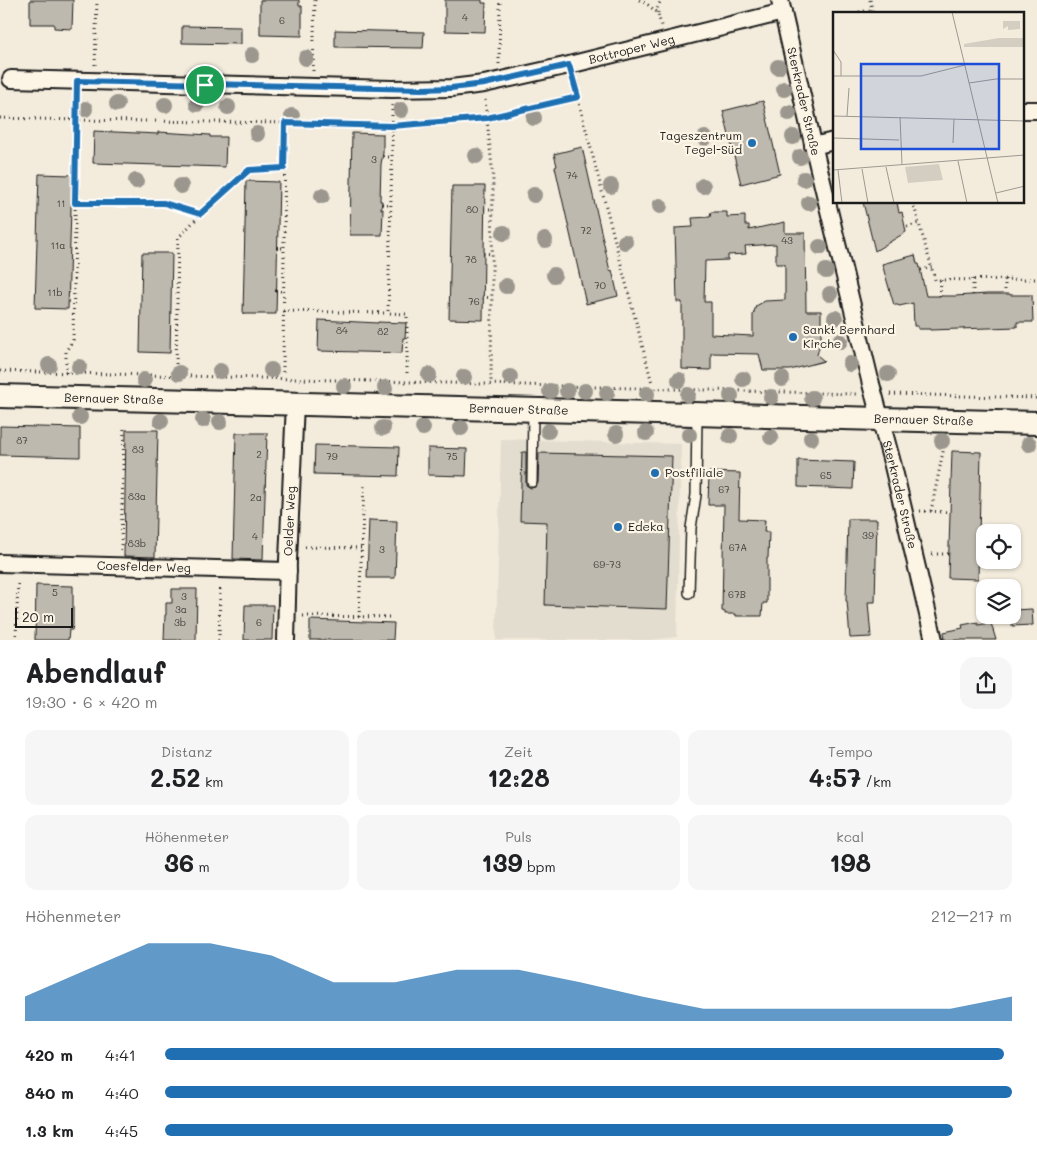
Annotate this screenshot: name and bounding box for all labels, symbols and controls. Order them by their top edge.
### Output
house number: 4 [462,10,468,24]
inset map [833,12,1024,204]
house number: 6 [279,13,285,27]
street label: Bottroper Weg [587,30,676,67]
street label: Sterkrader Straße [784,45,824,157]
pin [184,64,226,106]
icon: arrive [191,71,219,99]
place label: Tageszentrum Tegel-Süd [659,127,742,157]
marker: Tageszentrum Tegel-Süd [746,137,758,149]
house number: 3 [371,152,377,166]
house number: 74 [566,168,578,182]
house number: 11 [57,196,65,210]
house number: 80 [466,202,478,216]
house number: 72 [580,223,592,237]
house number: 43 [781,233,793,247]
house number: 11a [50,238,66,252]
house number: 78 [465,252,477,266]
house number: 70 [594,278,606,292]
house number: 11b [47,285,63,299]
house number: 76 [468,294,480,308]
place label: Sankt Bernhard Kirche [803,321,895,351]
house number: 84 [336,323,348,337]
house number: 82 [377,324,389,338]
marker: Sankt Bernhard Kirche [787,331,799,343]
street label: Bernauer Straße [64,389,164,407]
street label: Bernauer Straße [469,399,569,418]
street label: Bernauer Straße [874,410,974,428]
house number: 87 [16,433,28,447]
street label: Sterkrader Straße [879,439,921,550]
house number: 83 [132,442,144,456]
house number: 2 [256,447,262,461]
house number: 79 [326,449,338,463]
house number: 75 [446,449,458,463]
place label: Postfiliale [665,464,724,480]
marker: Postfiliale [649,467,661,479]
house number: 65 [820,468,832,482]
house number: 67 [718,482,730,496]
street label: Oelder Weg [279,486,298,556]
house number: 83a [128,489,146,503]
house number: 2a [250,490,262,504]
place label: Edeka [628,518,664,534]
marker: Edeka [612,521,624,533]
map controls [976,524,1021,624]
button: locate [976,524,1021,569]
house number: 39 [862,528,874,542]
house number: 4 [252,529,258,543]
house number: 83b [128,536,146,550]
house number: 67A [729,540,747,554]
house number: 3 [379,542,385,556]
street label: Coesfelder Weg [97,557,191,575]
house number: 69-73 [593,557,621,571]
button: layers [976,579,1021,624]
house number: 5 [52,585,58,599]
house number: 67B [728,587,746,601]
house number: 3 [181,589,187,603]
house number: 3a [175,602,187,616]
scale bar [15,604,72,628]
text: 20 m [22,607,54,626]
house number: 3b [174,615,186,629]
house number: 6 [256,615,262,629]
text: Abendlauf [25,654,166,690]
button: share [960,657,1012,709]
text: 19:30 · 6 × 420 m [25,691,158,712]
text: Distanz [161,742,212,761]
text: Zeit [504,742,533,761]
text: Tempo [828,742,872,761]
text: 2.52 [150,761,200,793]
text: 12:28 [487,761,550,793]
text: 4:57 [809,761,861,793]
text: km [200,772,224,791]
text: /km [861,772,892,791]
text: Höhenmeter [145,827,229,846]
text: Puls [505,827,532,846]
text: kcal [836,827,864,846]
text: 36 [164,846,194,878]
text: 139 [481,846,522,878]
text: 198 [829,846,871,878]
text: m [194,857,210,876]
text: bpm [522,857,556,876]
text: Höhenmeter [25,905,121,926]
text: 212–217 m [931,905,1012,926]
text: 420 m [25,1044,73,1065]
text: 4:41 [105,1044,136,1065]
text: 840 m [25,1082,74,1103]
text: 4:40 [105,1082,139,1103]
text: 1.3 km [25,1120,74,1141]
text: 4:45 [105,1120,138,1141]

